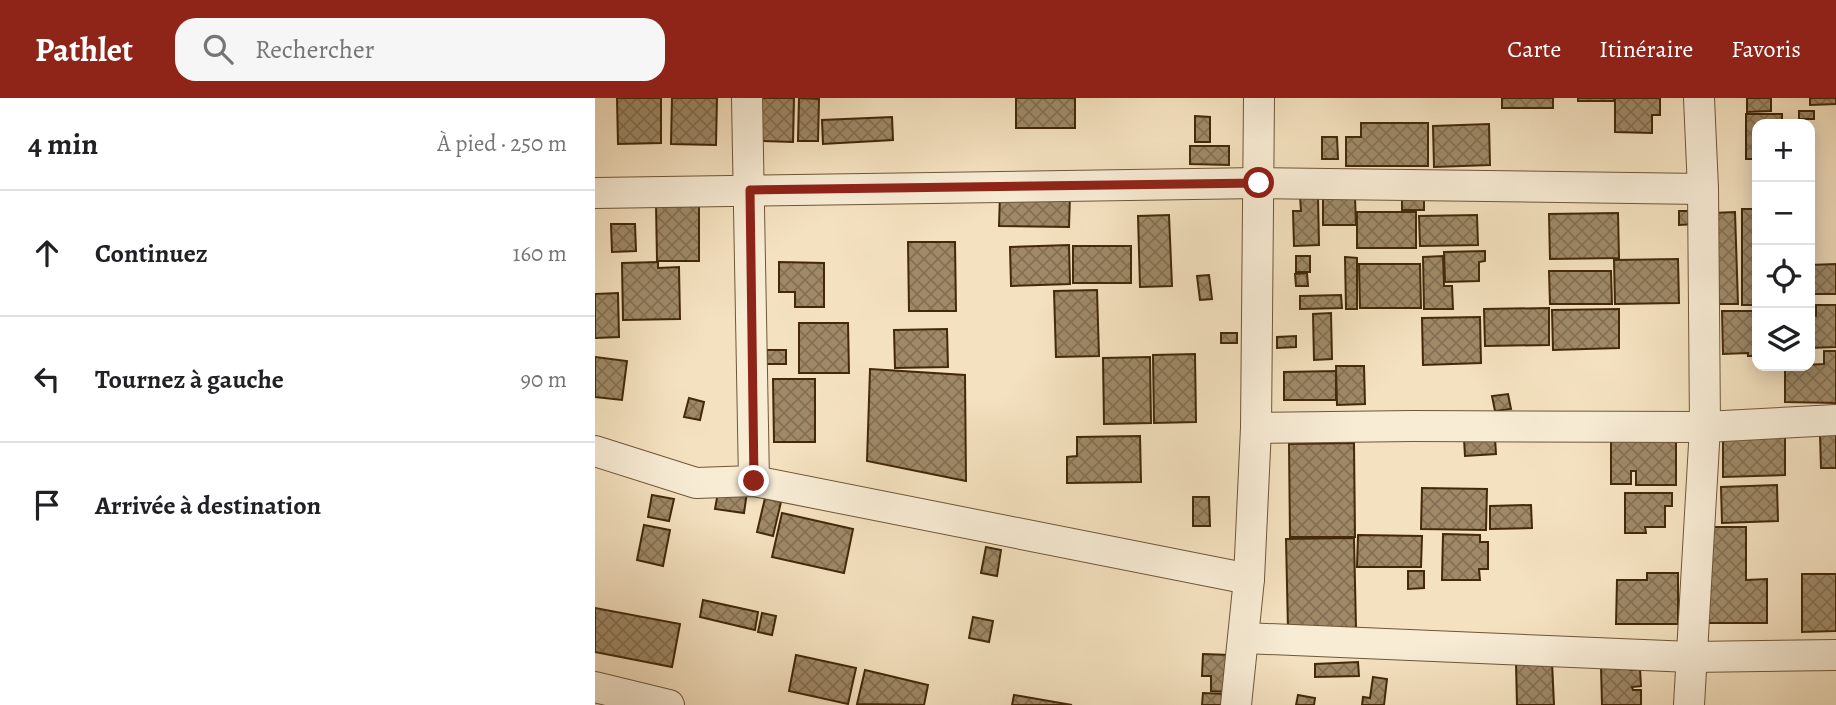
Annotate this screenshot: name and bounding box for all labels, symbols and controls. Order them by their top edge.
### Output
search box [175,18,665,81]
text: Pathlet [35,27,133,72]
icon: search [199,30,237,68]
text: Rechercher [255,32,375,67]
text: Carte [1507,33,1561,65]
text: Itinéraire [1599,33,1693,65]
text: Favoris [1731,33,1801,65]
map controls [1752,119,1815,371]
button: + [1752,119,1815,182]
text: 4 min [28,124,98,164]
text: À pied · 250 m [437,128,567,159]
route start [1243,167,1274,198]
button: − [1752,182,1815,245]
icon: ahead [28,234,66,272]
text: Continuez [95,236,208,271]
text: 160 m [513,238,567,269]
button: locate [1752,245,1815,308]
button: layers [1752,308,1815,371]
icon: left [28,360,66,398]
text: Tournez à gauche [95,362,284,397]
text: 90 m [521,364,567,395]
route end [738,465,769,496]
icon: arrive [28,486,66,524]
text: Arrivée à destination [95,488,321,523]

